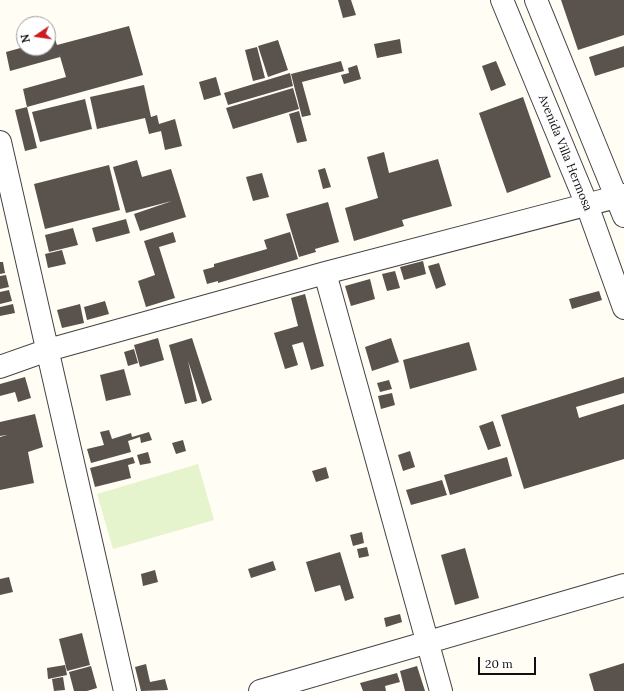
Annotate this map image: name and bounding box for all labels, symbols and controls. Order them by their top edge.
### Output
north arrow [16,16,56,56]
text: N [18,33,33,44]
street label: Avenida Villa Hermosa [535,93,595,213]
scale bar [480,649,538,675]
text: 20 m [485,656,513,671]

